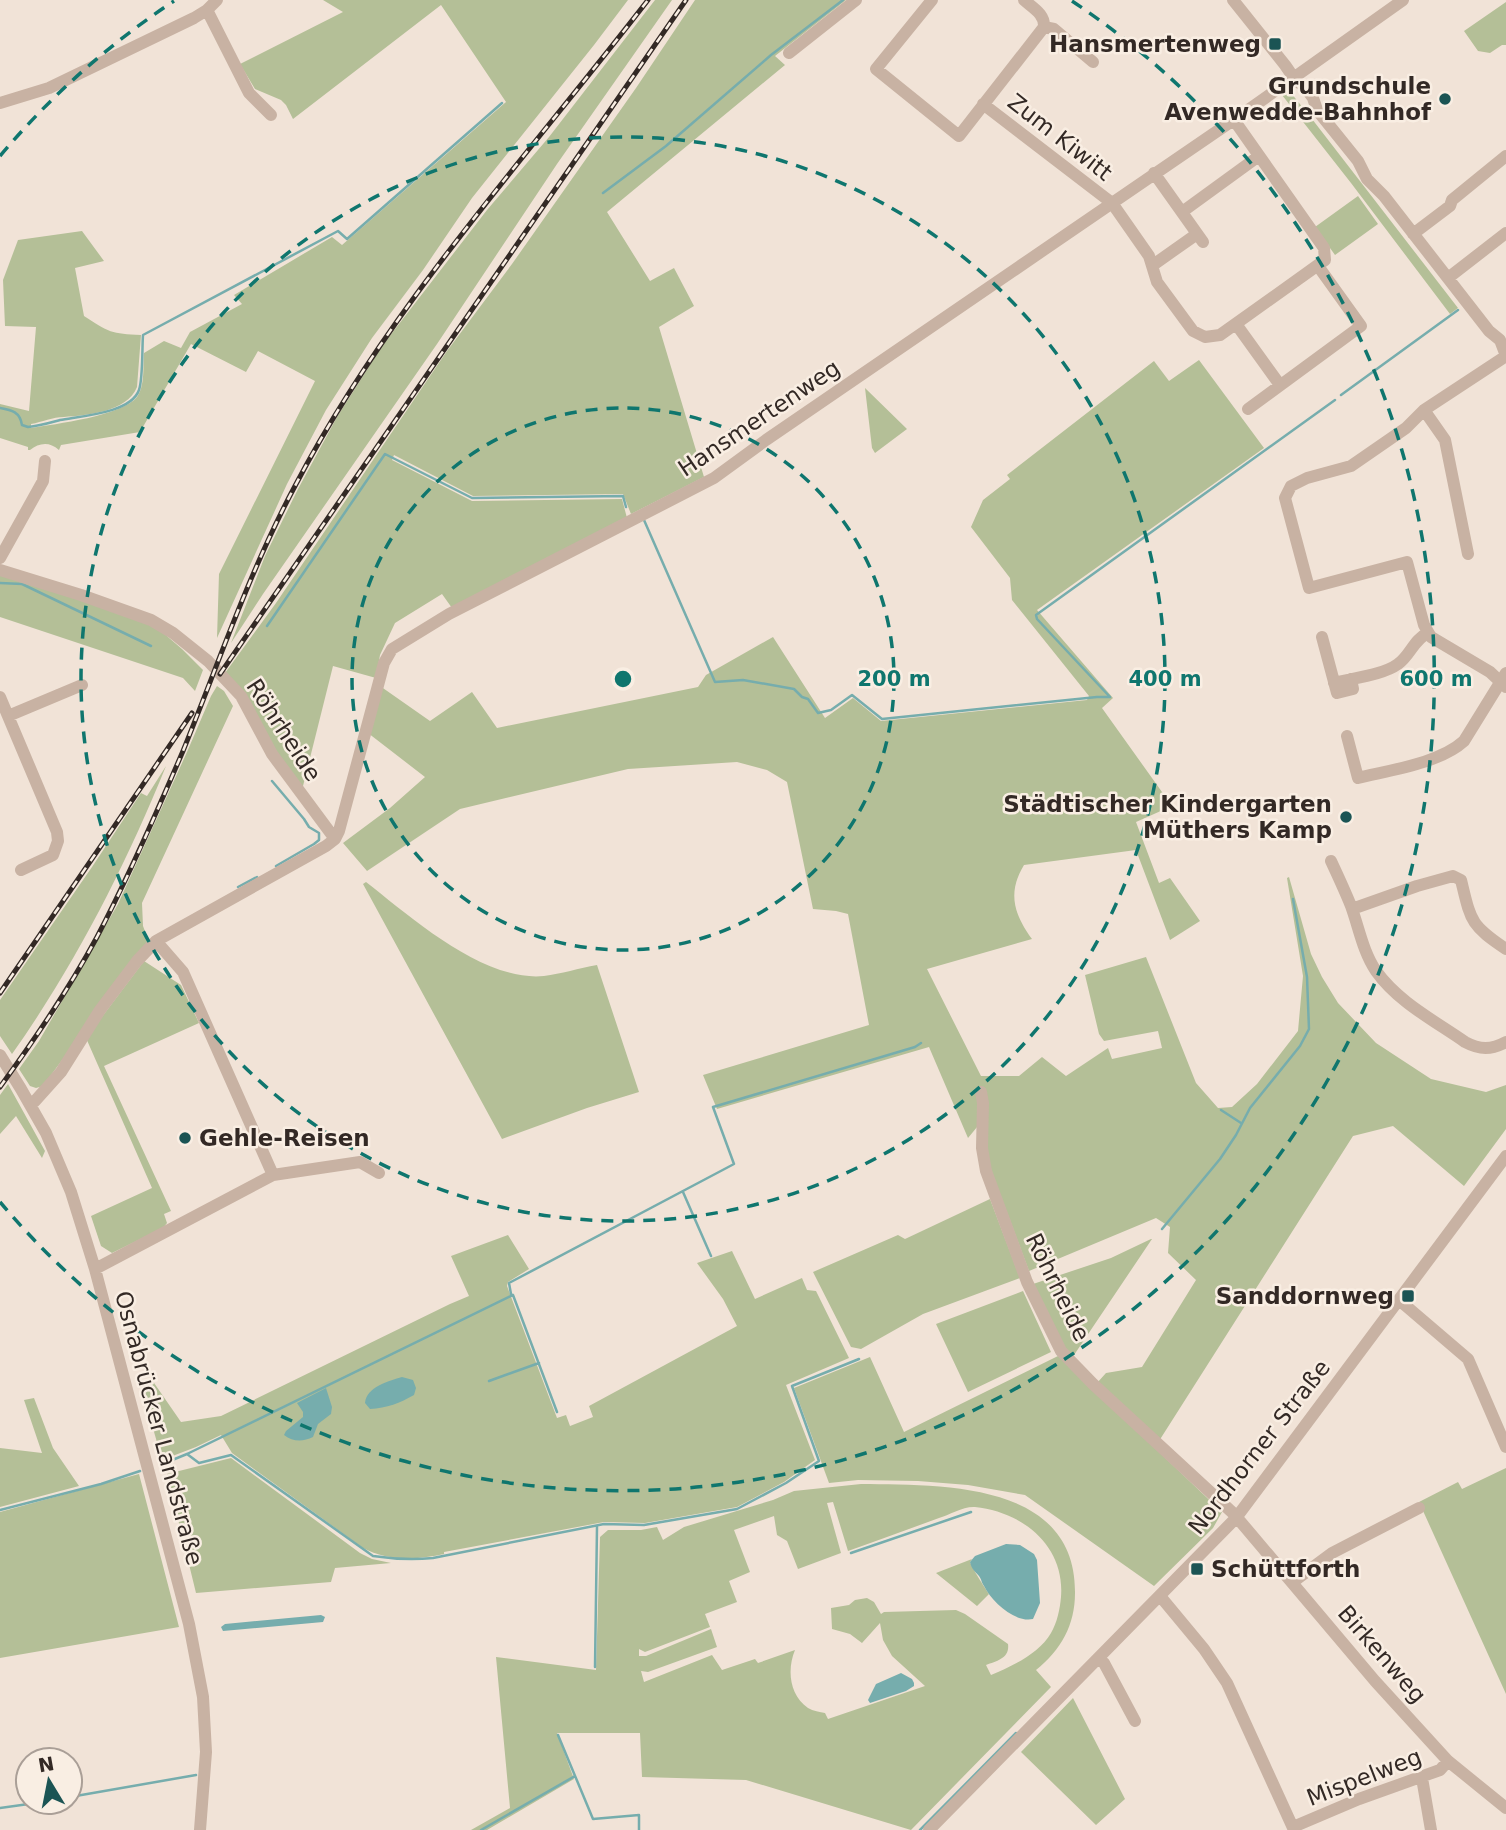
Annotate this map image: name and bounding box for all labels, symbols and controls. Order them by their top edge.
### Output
place label: Hansmertenweg [1049,31,1261,57]
marker: Hansmertenweg [1267,36,1283,52]
place label: Grundschule Avenwedde-Bahnhof [1164,73,1432,125]
street label: Zum Kiwitt [1003,88,1117,186]
marker: Grundschule Avenwedde-Bahnhof [1437,91,1453,107]
street label: Hansmertenweg [673,354,845,482]
centre of rings [611,667,635,691]
text: 200 m [857,667,931,691]
text: 400 m [1128,667,1202,691]
text: 600 m [1399,667,1473,691]
street label: Röhrheide [241,674,327,786]
place label: Städtischer Kindergarten Müthers Kamp [1003,791,1332,843]
marker: Städtischer Kindergarten Müthers Kamp [1338,809,1354,825]
place label: Gehle-Reisen [199,1125,370,1151]
marker: Gehle-Reisen [177,1130,193,1146]
street label: Röhrheide [1021,1229,1095,1345]
place label: Sanddornweg [1216,1283,1394,1309]
street label: Osnabrücker Landstraße [110,1288,208,1568]
marker: Sanddornweg [1400,1288,1416,1304]
street label: Nordhorner Straße [1183,1355,1335,1539]
place label: Schüttforth [1211,1556,1360,1582]
marker: Schüttforth [1189,1561,1205,1577]
street label: Birkenweg [1333,1600,1431,1708]
street label: Mispelweg [1303,1743,1425,1811]
north arrow [14,1746,84,1816]
text: N [36,1752,56,1776]

